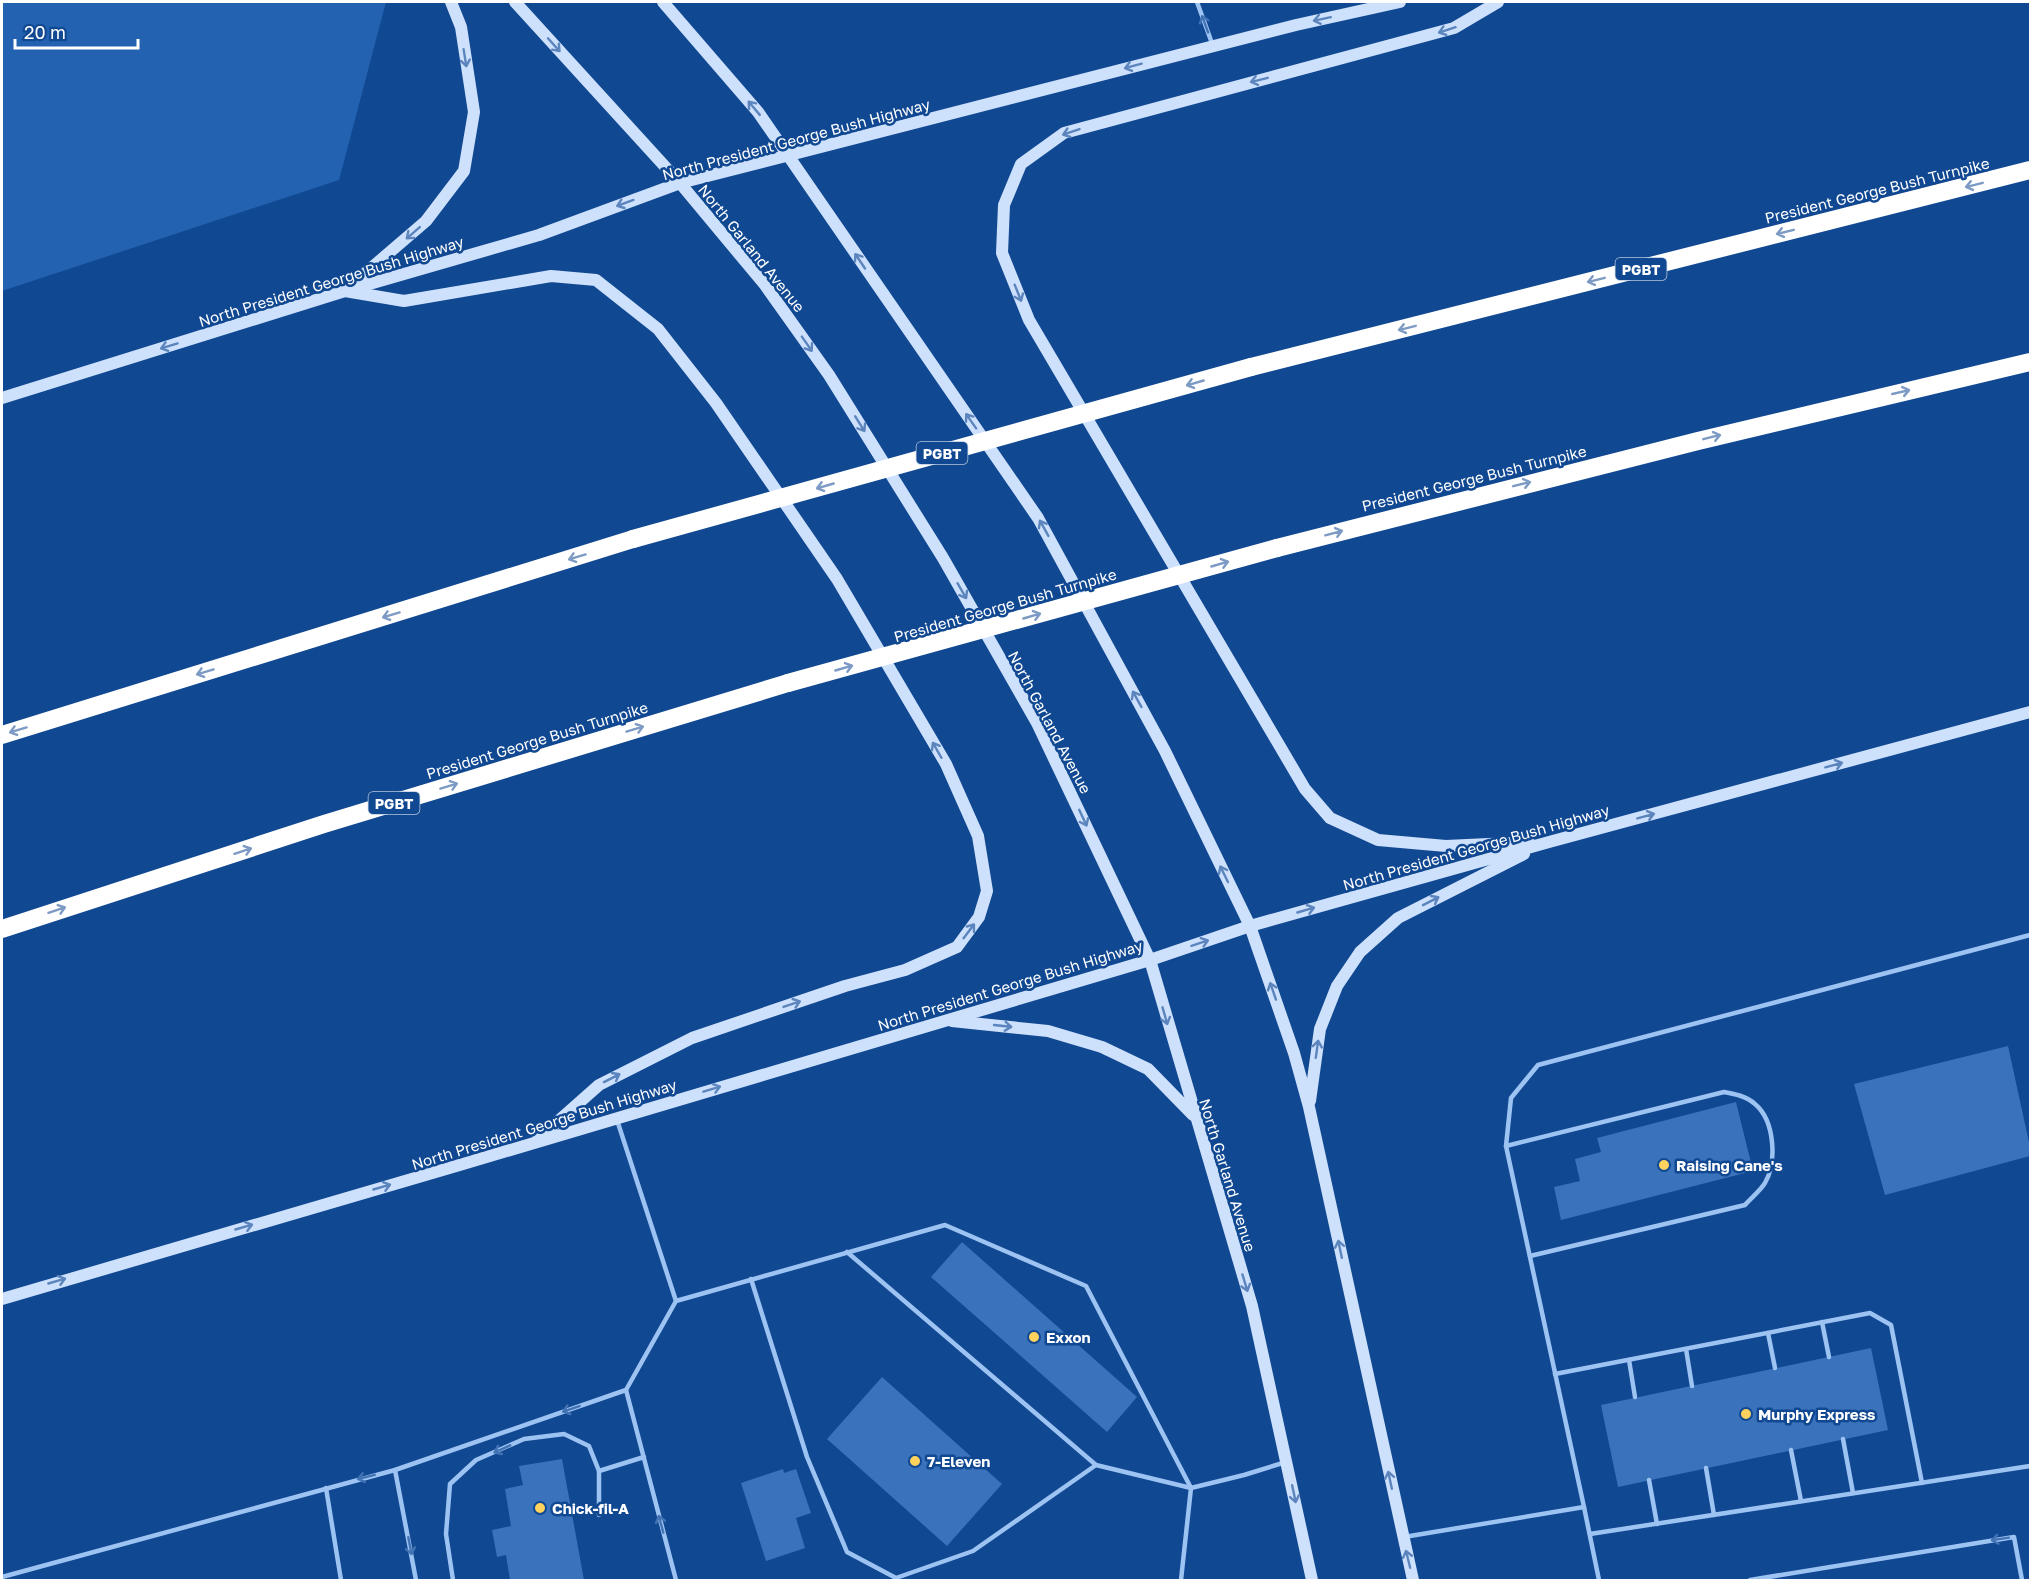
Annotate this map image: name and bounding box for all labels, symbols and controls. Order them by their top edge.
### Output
scale bar [15,12,138,50]
one-way arrow [1313,13,1332,25]
one-way arrow [1198,15,1209,33]
text: 20 m [24,21,66,43]
one-way arrow [1438,25,1457,36]
one-way arrow [547,37,561,52]
one-way arrow [460,47,471,67]
one-way arrow [1124,61,1143,73]
one-way arrow [1250,75,1269,87]
street label: North President George Bush Highway [660,94,932,183]
one-way arrow [748,100,761,116]
one-way arrow [1062,127,1081,138]
street label: President George Bush Turnpike [1763,153,1991,227]
one-way arrow [1965,179,1984,191]
street label: North Garland Avenue [695,181,809,316]
one-way arrow [616,198,635,209]
one-way arrow [405,226,421,239]
one-way arrow [1776,227,1795,239]
street label: North President George Bush Highway [196,232,466,330]
one-way arrow [854,253,866,270]
road number: PGBT [1616,258,1666,280]
one-way arrow [1587,275,1606,287]
one-way arrow [1013,283,1024,301]
one-way arrow [1397,323,1416,334]
one-way arrow [801,335,813,352]
one-way arrow [160,341,179,352]
one-way arrow [1186,378,1205,389]
one-way arrow [1891,385,1910,397]
one-way arrow [965,414,977,430]
one-way arrow [854,415,866,432]
one-way arrow [1702,431,1721,443]
street label: President George Bush Turnpike [1360,441,1588,515]
road number: PGBT [916,442,968,464]
one-way arrow [1513,478,1532,490]
one-way arrow [816,481,835,492]
one-way arrow [1038,520,1050,537]
one-way arrow [1324,527,1343,538]
one-way arrow [568,552,587,563]
one-way arrow [1210,557,1229,569]
street label: President George Bush Turnpike [892,564,1119,645]
one-way arrow [956,582,968,599]
one-way arrow [382,610,401,621]
one-way arrow [1022,610,1041,621]
street label: North Garland Avenue [1005,648,1095,797]
one-way arrow [834,662,853,673]
one-way arrow [196,667,215,678]
one-way arrow [1131,691,1143,708]
street label: President George Bush Turnpike [424,698,650,782]
one-way arrow [625,723,644,734]
one-way arrow [9,725,28,736]
one-way arrow [931,742,943,759]
one-way arrow [1825,759,1844,770]
one-way arrow [439,780,458,791]
road number: PGBT [368,792,420,814]
street label: North President George Bush Highway [1341,800,1612,894]
one-way arrow [1077,809,1089,827]
one-way arrow [1636,809,1655,821]
one-way arrow [233,844,252,855]
one-way arrow [1218,865,1230,883]
one-way arrow [1421,895,1439,907]
one-way arrow [47,904,66,915]
one-way arrow [1296,904,1315,915]
one-way arrow [963,923,975,939]
street label: North President George Bush Highway [875,936,1145,1034]
one-way arrow [1190,937,1209,948]
one-way arrow [1266,982,1277,1001]
one-way arrow [782,998,801,1009]
one-way arrow [1160,1006,1172,1025]
one-way arrow [993,1021,1013,1032]
one-way arrow [1312,1039,1323,1059]
one-way arrow [603,1072,621,1083]
street label: North President George Bush Highway [409,1075,679,1173]
one-way arrow [702,1083,721,1094]
street label: North Garland Avenue [1196,1096,1260,1254]
place label: Raising Cane's [1676,1156,1783,1174]
marker: Raising Cane's [1657,1158,1671,1172]
one-way arrow [372,1181,391,1192]
one-way arrow [235,1221,254,1232]
one-way arrow [1334,1240,1345,1259]
one-way arrow [1240,1273,1251,1292]
one-way arrow [47,1275,66,1286]
place label: Exxon [1046,1328,1091,1346]
marker: Exxon [1027,1330,1041,1344]
one-way arrow [562,1405,581,1416]
place label: Murphy Express [1758,1405,1876,1423]
marker: Murphy Express [1739,1407,1753,1421]
one-way arrow [493,1444,511,1455]
place label: 7-Eleven [927,1452,990,1470]
marker: 7-Eleven [908,1454,922,1468]
one-way arrow [1384,1470,1395,1490]
one-way arrow [357,1472,376,1484]
one-way arrow [1289,1483,1300,1503]
place label: Chick-fil-A [552,1499,629,1517]
marker: Chick-fil-A [533,1501,547,1515]
one-way arrow [655,1515,667,1534]
one-way arrow [1991,1534,2010,1545]
one-way arrow [405,1536,416,1555]
one-way arrow [1401,1550,1413,1569]

